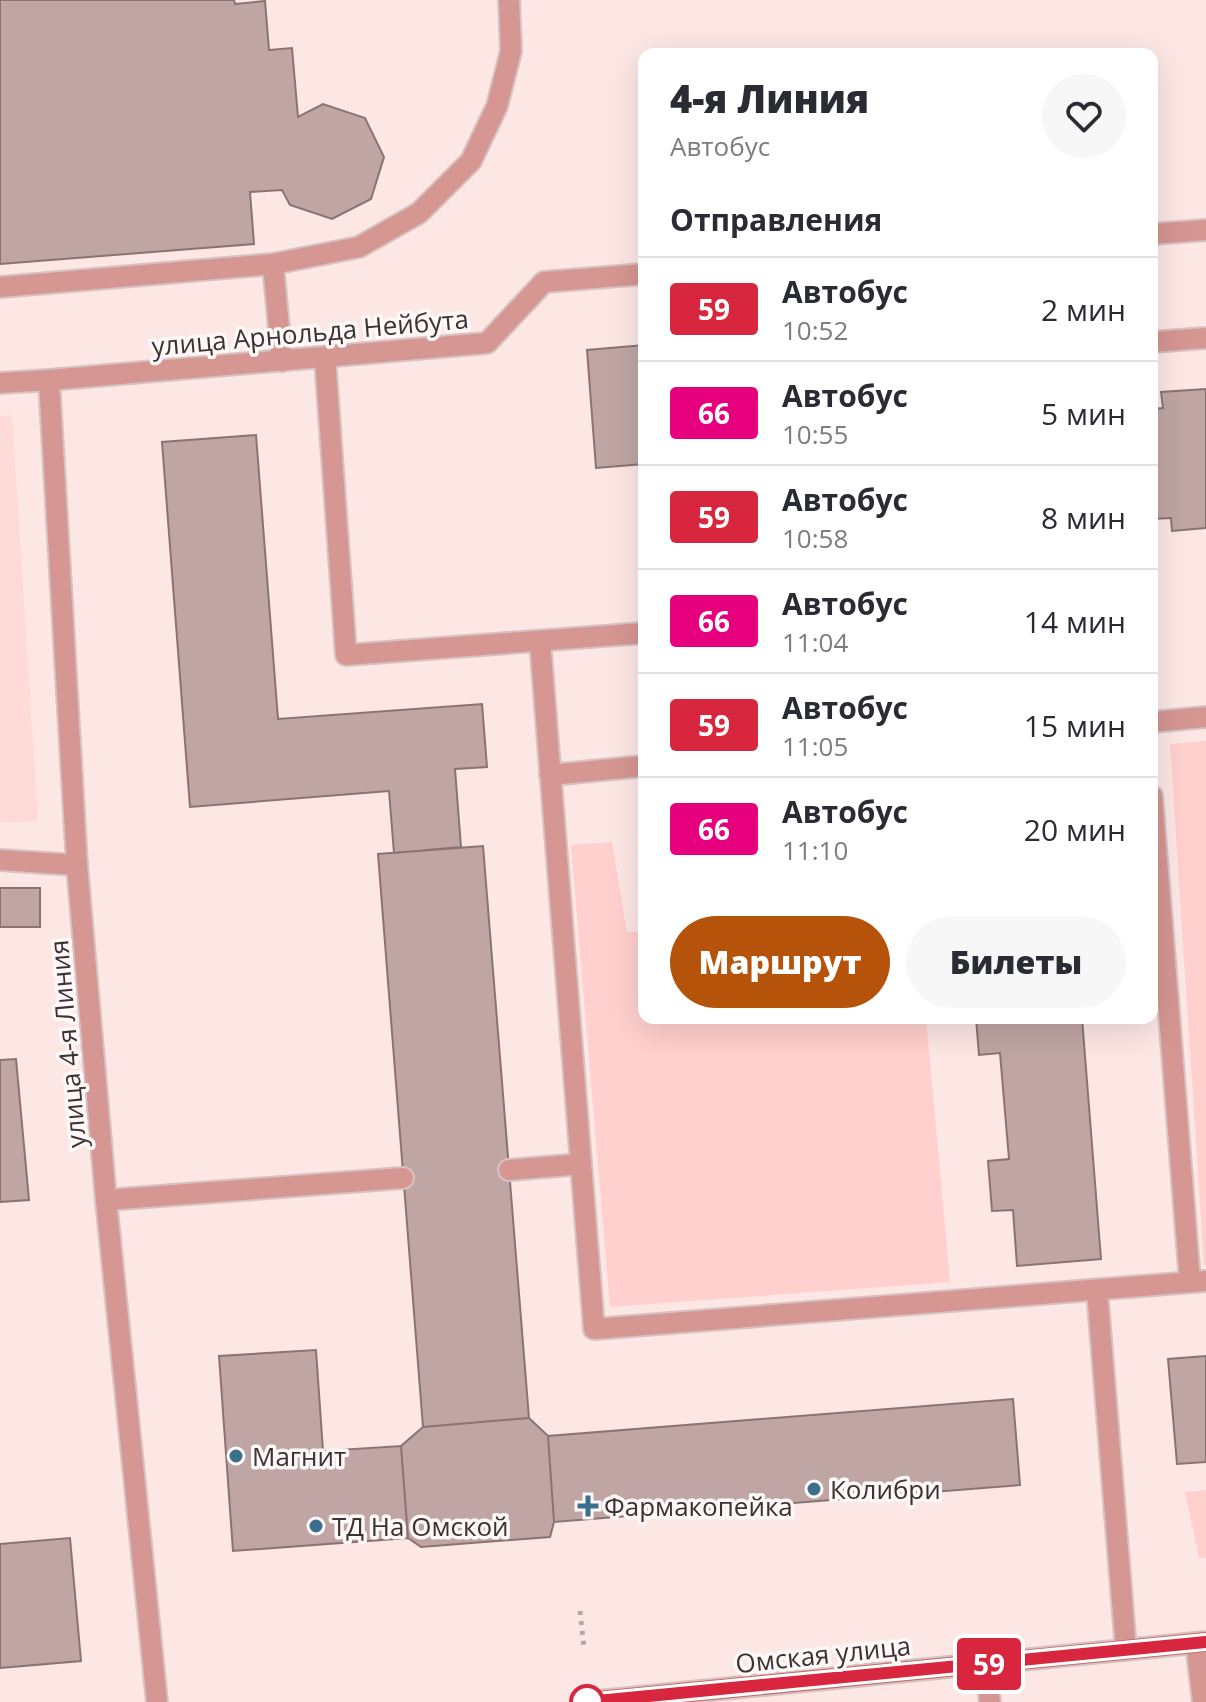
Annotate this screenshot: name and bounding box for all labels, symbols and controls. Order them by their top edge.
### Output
text: 4-я Линия [670,72,869,124]
button: heart [1042,74,1126,158]
text: Автобус [670,128,770,164]
text: Отправления [670,199,882,240]
text: Автобус [782,271,908,312]
text: 2 мин [1041,289,1126,330]
text: 59 [698,290,730,328]
street label: улица Арнольда Нейбута [150,300,470,364]
text: 10:52 [782,312,848,348]
text: Автобус [782,375,908,416]
text: 5 мин [1041,393,1126,434]
text: 66 [698,394,730,432]
text: 10:55 [782,416,848,452]
text: Автобус [782,479,908,520]
text: 8 мин [1041,497,1126,538]
text: 59 [698,498,730,536]
text: 10:58 [782,520,848,556]
text: Автобус [782,583,908,624]
text: 14 мин [1024,601,1126,642]
text: 66 [698,602,730,640]
text: 11:04 [782,624,848,660]
text: Автобус [782,687,908,728]
text: 15 мин [1024,705,1126,746]
text: 59 [698,706,730,744]
text: 11:05 [782,728,848,764]
text: Автобус [782,791,908,832]
text: 20 мин [1024,809,1126,850]
text: 66 [698,810,730,848]
text: 11:10 [782,832,848,868]
button: Маршрут [670,916,890,1008]
button: Билеты [906,916,1126,1008]
street label: улица 4-я Линия [40,939,94,1149]
place label: Магнит [252,1438,346,1474]
marker: Магнит [227,1447,245,1465]
place label: Колибри [830,1471,941,1507]
marker: Колибри [805,1480,823,1498]
place label: Фармакопейка [604,1488,793,1524]
marker: Фармакопейка [579,1497,597,1515]
place label: ТД На Омской [332,1508,509,1544]
marker: ТД На Омской [307,1517,325,1535]
street label: Омская улица [734,1627,912,1681]
line badge: 59 [953,1638,1025,1690]
text: 59 [973,1645,1005,1683]
unlabelled marker [570,1685,604,1702]

